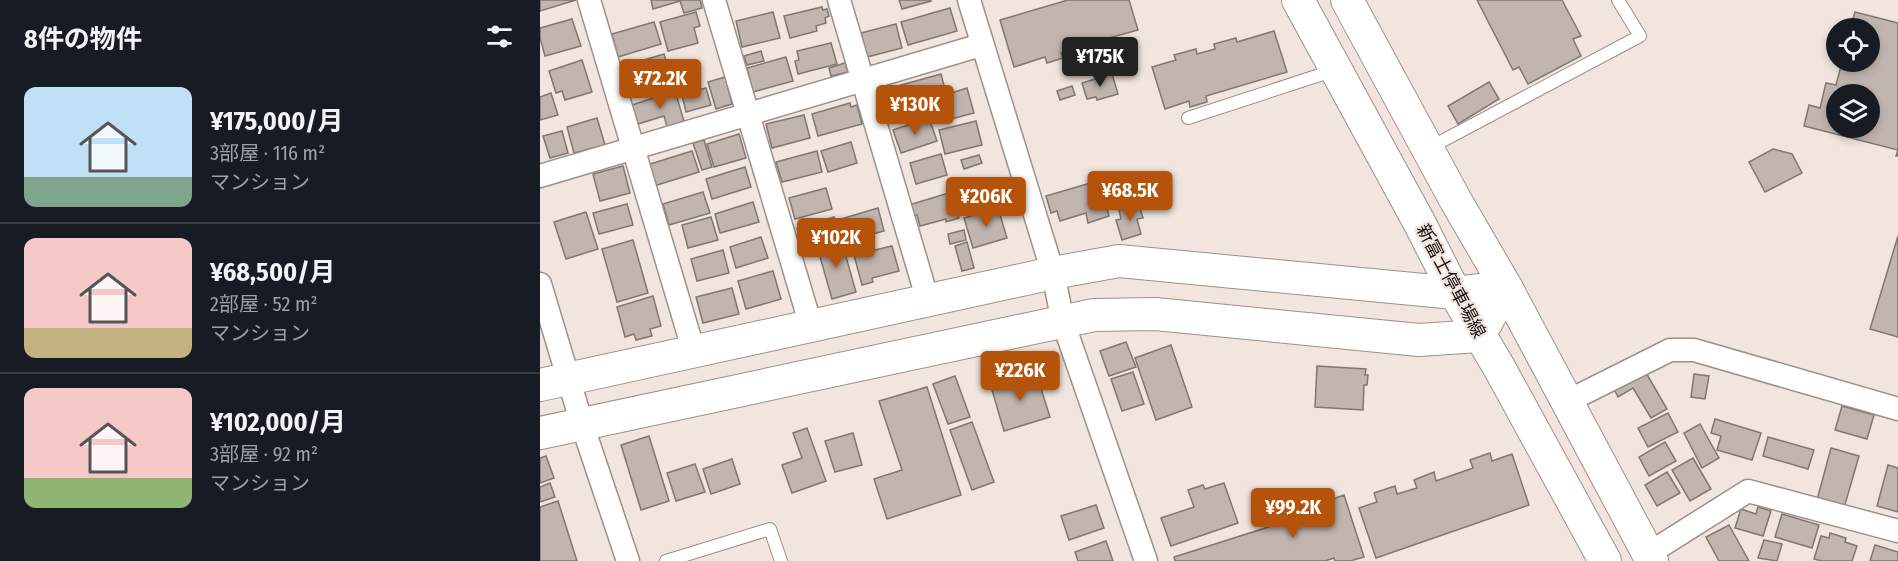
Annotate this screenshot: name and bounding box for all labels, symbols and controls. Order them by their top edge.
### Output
map controls [1826,18,1880,138]
button: locate [1826,18,1880,72]
icon: filters [483,20,516,53]
text: 8件の物件 [24,24,142,55]
pin: ¥175K [1058,37,1142,88]
text: ¥175K [1076,44,1124,68]
pin: ¥72.2K [611,59,709,110]
text: ¥72.2K [633,66,687,90]
button: layers [1826,84,1880,138]
pin: ¥130K [873,85,957,136]
text: ¥130K [890,92,940,116]
text: ¥175,000/月 [210,106,344,137]
icon: home [72,111,144,183]
text: 3部屋 · 116 m² [210,141,325,165]
text: マンション [210,170,310,194]
pin: ¥68.5K [1081,171,1179,222]
pin: ¥206K [944,177,1028,228]
text: ¥68.5K [1102,178,1158,202]
text: ¥206K [960,184,1012,208]
pin: ¥102K [794,218,878,269]
street label: 新富士停車場線 [1412,220,1490,342]
text: ¥102K [811,225,861,249]
text: ¥68,500/月 [210,257,335,288]
icon: home [72,262,144,334]
text: 2部屋 · 52 m² [210,292,317,316]
text: マンション [210,321,310,345]
pin: ¥226K [978,351,1062,402]
text: ¥226K [995,358,1045,382]
text: ¥102,000/月 [210,407,346,438]
icon: home [72,412,144,484]
text: 3部屋 · 92 m² [210,442,318,466]
text: マンション [210,471,310,495]
pin: ¥99.2K [1244,488,1342,539]
text: ¥99.2K [1265,495,1321,519]

